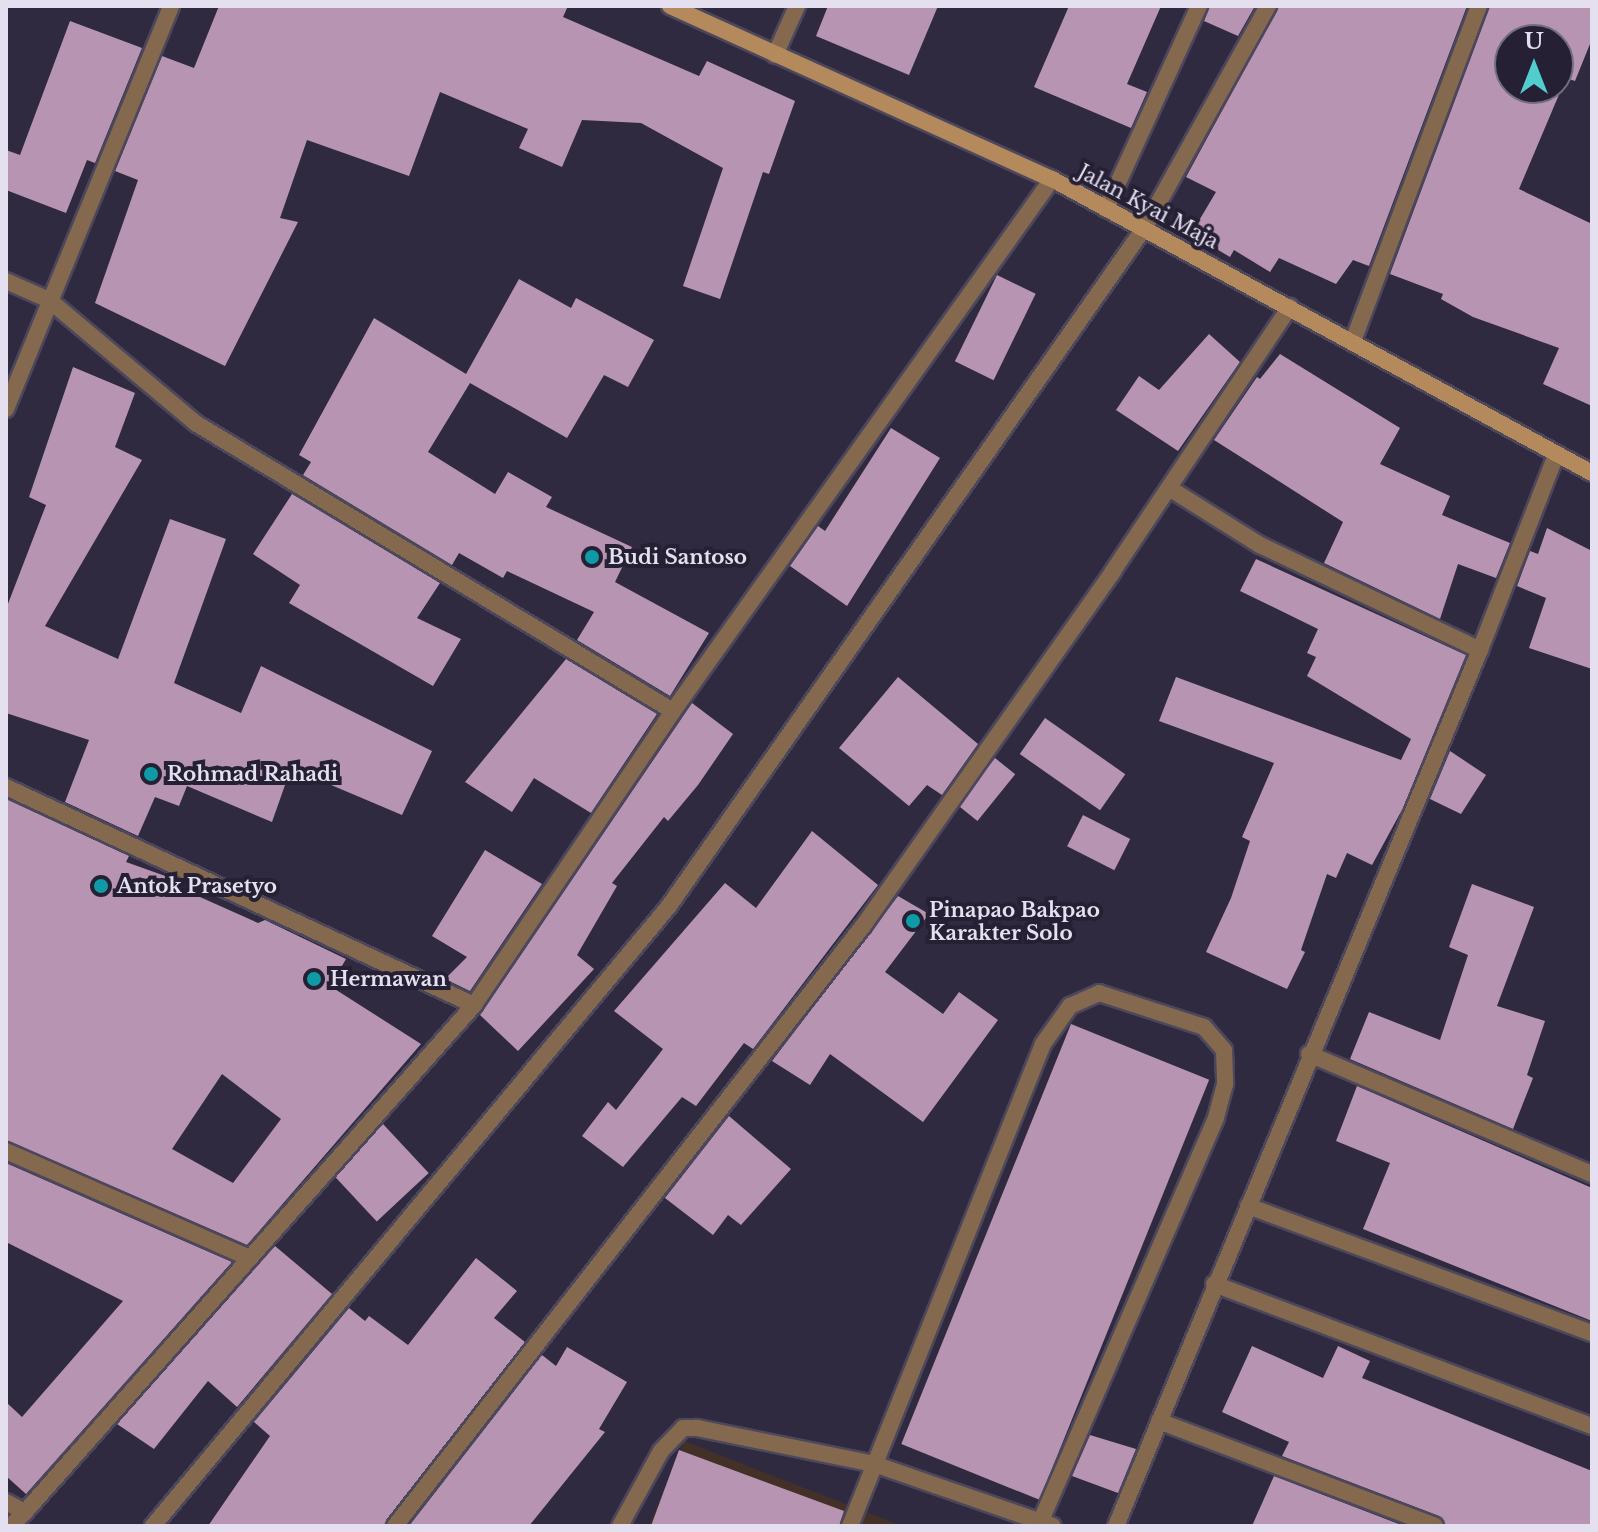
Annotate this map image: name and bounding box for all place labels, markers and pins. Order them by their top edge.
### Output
place label: Budi Santoso [608,545,747,569]
marker: Budi Santoso [583,548,601,566]
place label: Rohmad Rahadi [167,762,338,786]
marker: Rohmad Rahadi [142,765,160,783]
place label: Antok Prasetyo [117,874,277,898]
marker: Antok Prasetyo [92,877,110,895]
place label: Pinapao Bakpao Karakter Solo [929,898,1100,945]
marker: Pinapao Bakpao Karakter Solo [904,912,922,930]
place label: Hermawan [330,967,447,991]
marker: Hermawan [305,970,323,988]

